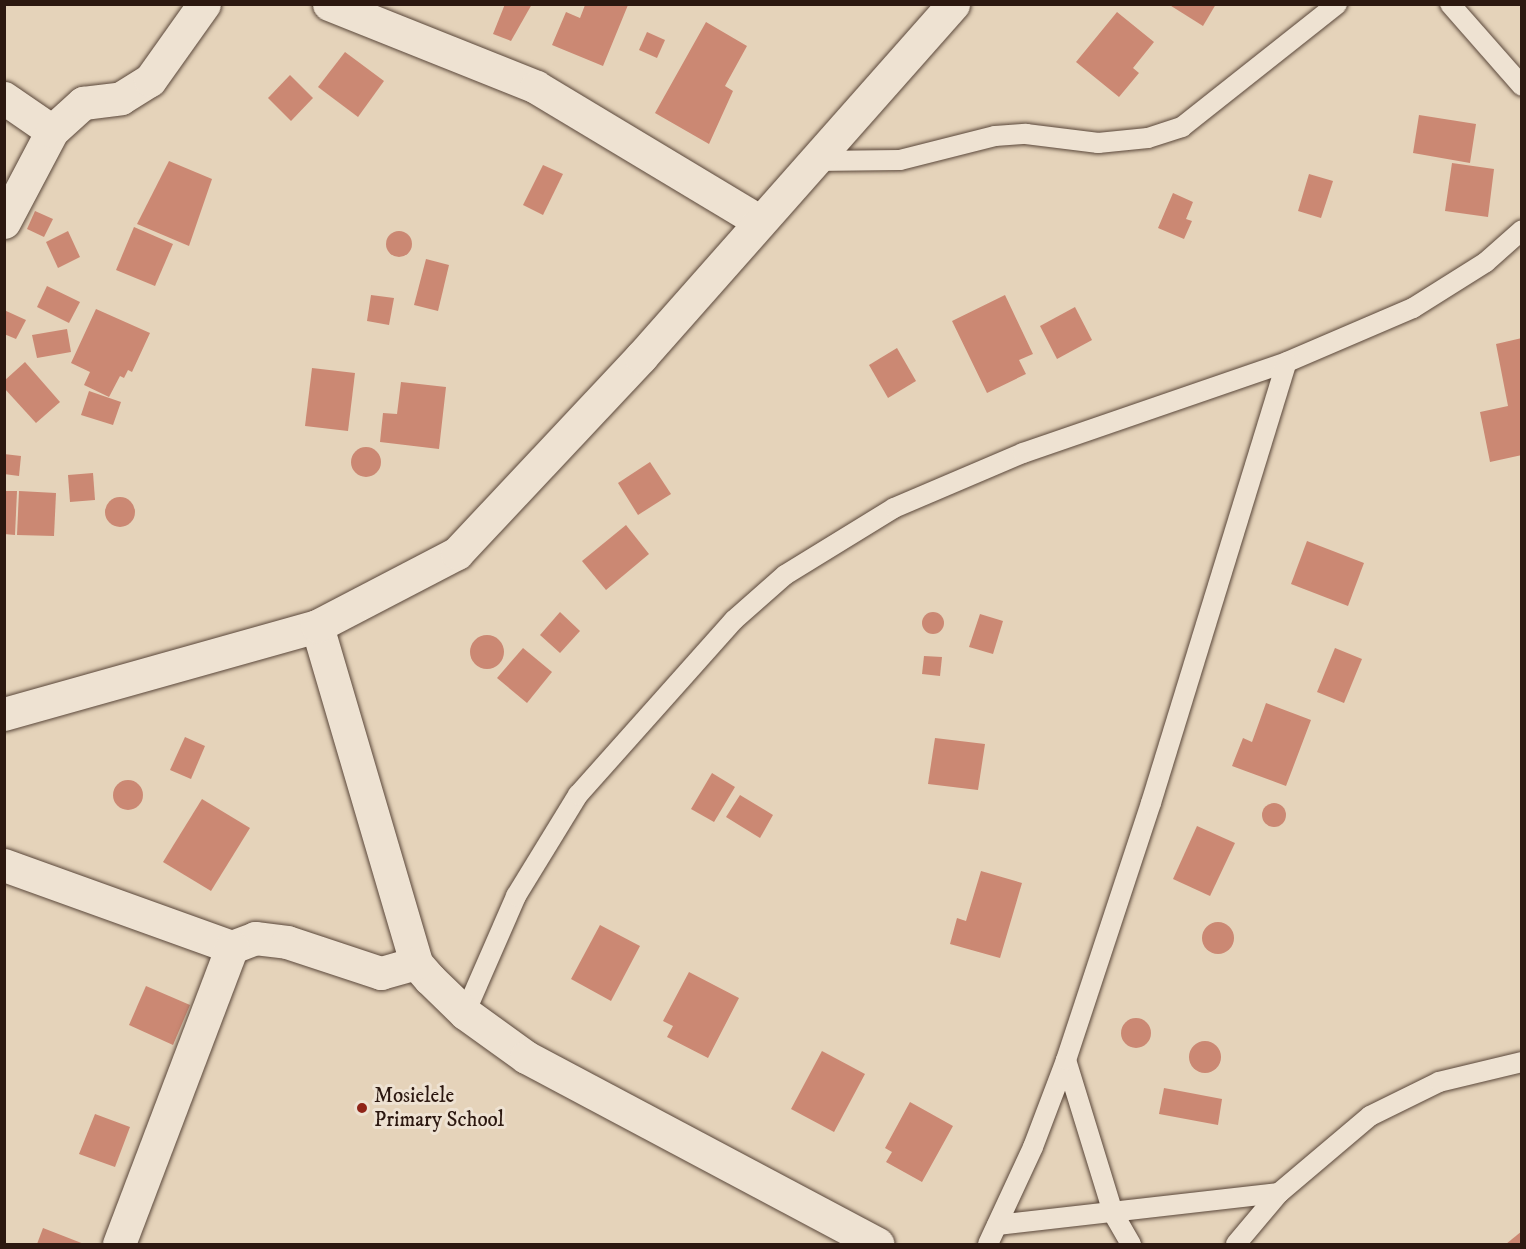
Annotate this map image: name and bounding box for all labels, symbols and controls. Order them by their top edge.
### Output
place label: Mosielele Primary School [374,1083,504,1133]
marker: Mosielele Primary School [355,1101,369,1115]

